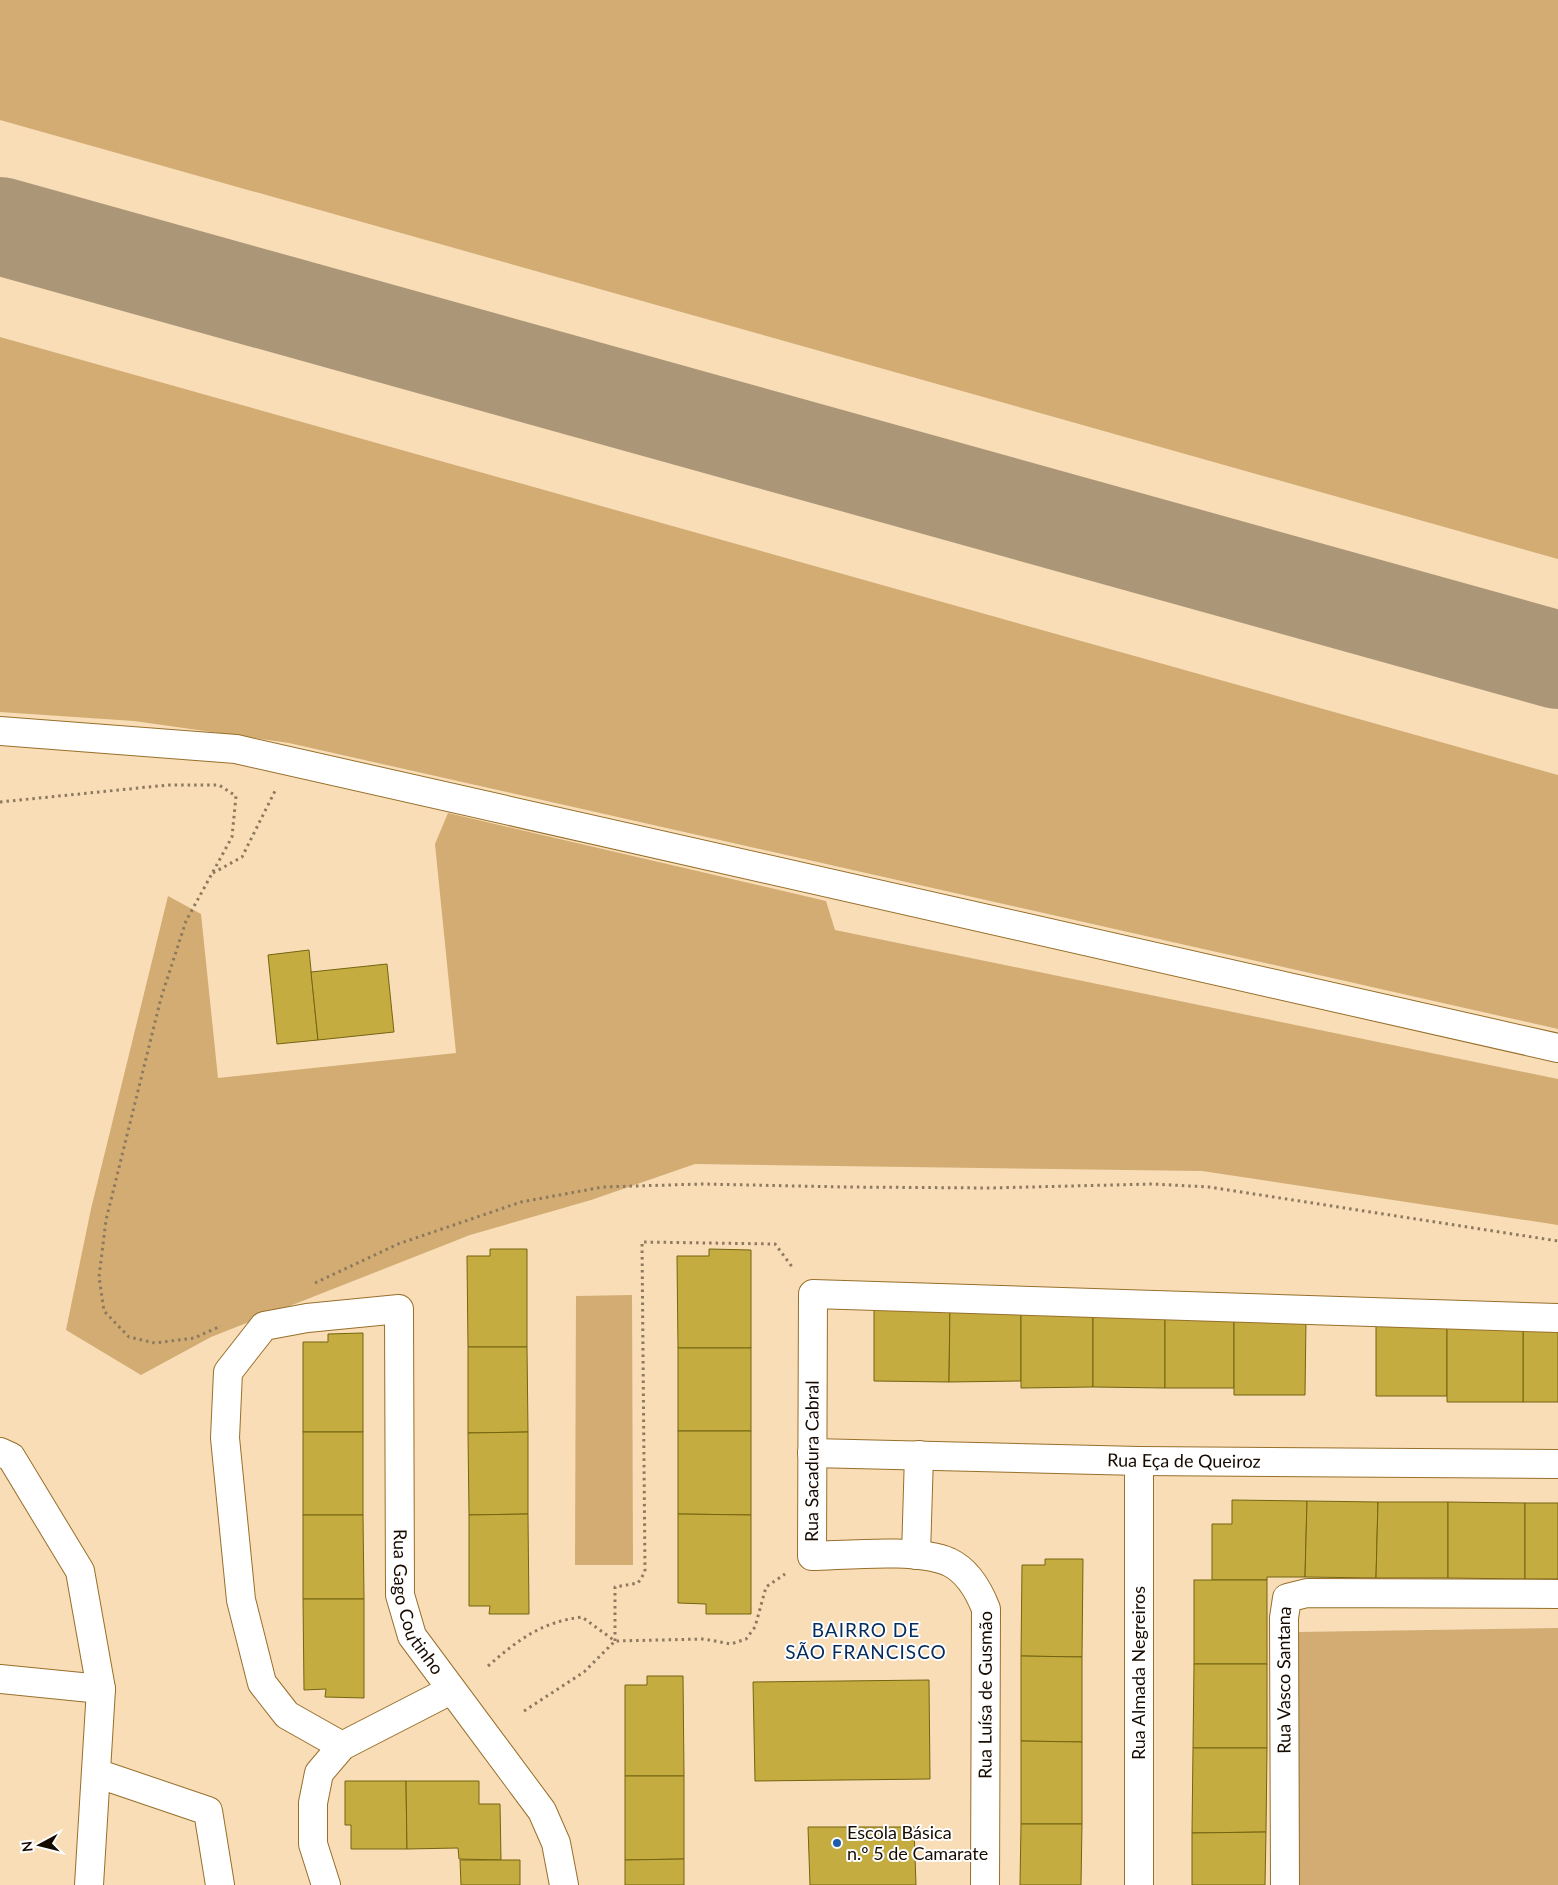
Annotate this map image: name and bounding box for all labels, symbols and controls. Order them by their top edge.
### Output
street label: Rua Sacadura Cabral [800,1380,823,1542]
street label: Rua Eça de Queiroz [1107,1448,1261,1472]
street label: Rua Gago Coutinho [390,1529,449,1679]
street label: Rua Almada Negreiros [1127,1586,1149,1760]
street label: Rua Vasco Santana [1272,1605,1296,1754]
street label: Rua Luísa de Gusmão [973,1611,996,1779]
district label: BAIRRO DE SÃO FRANCISCO [785,1618,947,1663]
north arrow [15,1820,65,1870]
place label: Escola Básica n.º 5 de Camarate [847,1821,988,1864]
marker: Escola Básica n.º 5 de Camarate [831,1837,843,1849]
text: N [18,1840,36,1853]

